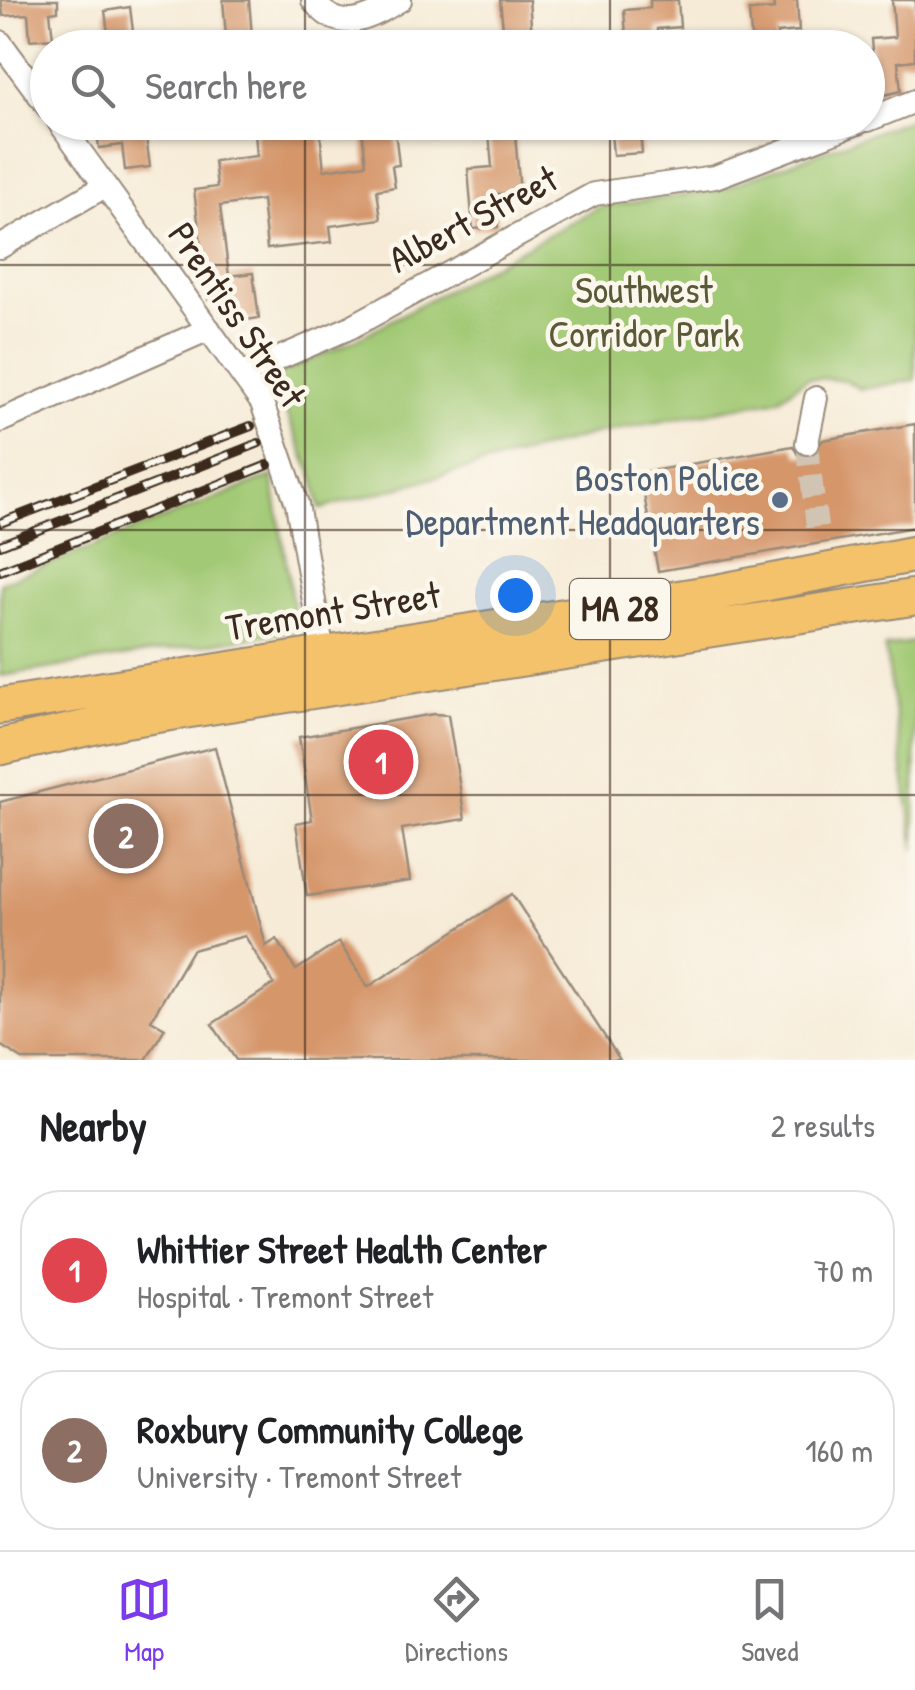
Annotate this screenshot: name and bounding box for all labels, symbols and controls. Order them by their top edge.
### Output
search box [30,30,885,140]
icon: search [65,58,120,113]
text: Search here [145,59,307,111]
street label: Albert Street [379,151,567,284]
street label: Prentiss Street [157,211,320,418]
park label: Southwest Corridor Park [549,263,740,359]
place label: Boston Police Department Headquarters [406,451,760,547]
marker: Boston Police Department Headquarters [769,489,791,511]
street label: Tremont Street [222,567,445,653]
your location [490,570,541,621]
road number: MA 28 [570,579,670,639]
pin: 1 [348,724,414,800]
pin: 2 [94,798,158,874]
text: Nearby [40,1097,147,1154]
text: 2 results [771,1104,875,1147]
text: Whittier Street Health Center [137,1223,547,1275]
text: 1 [69,1249,80,1292]
text: 70 m [814,1249,873,1292]
text: Hospital · Tremont Street [137,1275,433,1318]
text: Roxbury Community College [137,1403,523,1455]
text: 2 [67,1429,82,1472]
text: 160 m [805,1429,873,1472]
text: University · Tremont Street [137,1455,461,1498]
tab: Map [117,1572,172,1670]
tab: Directions [405,1572,508,1670]
tab: Saved [741,1572,798,1670]

